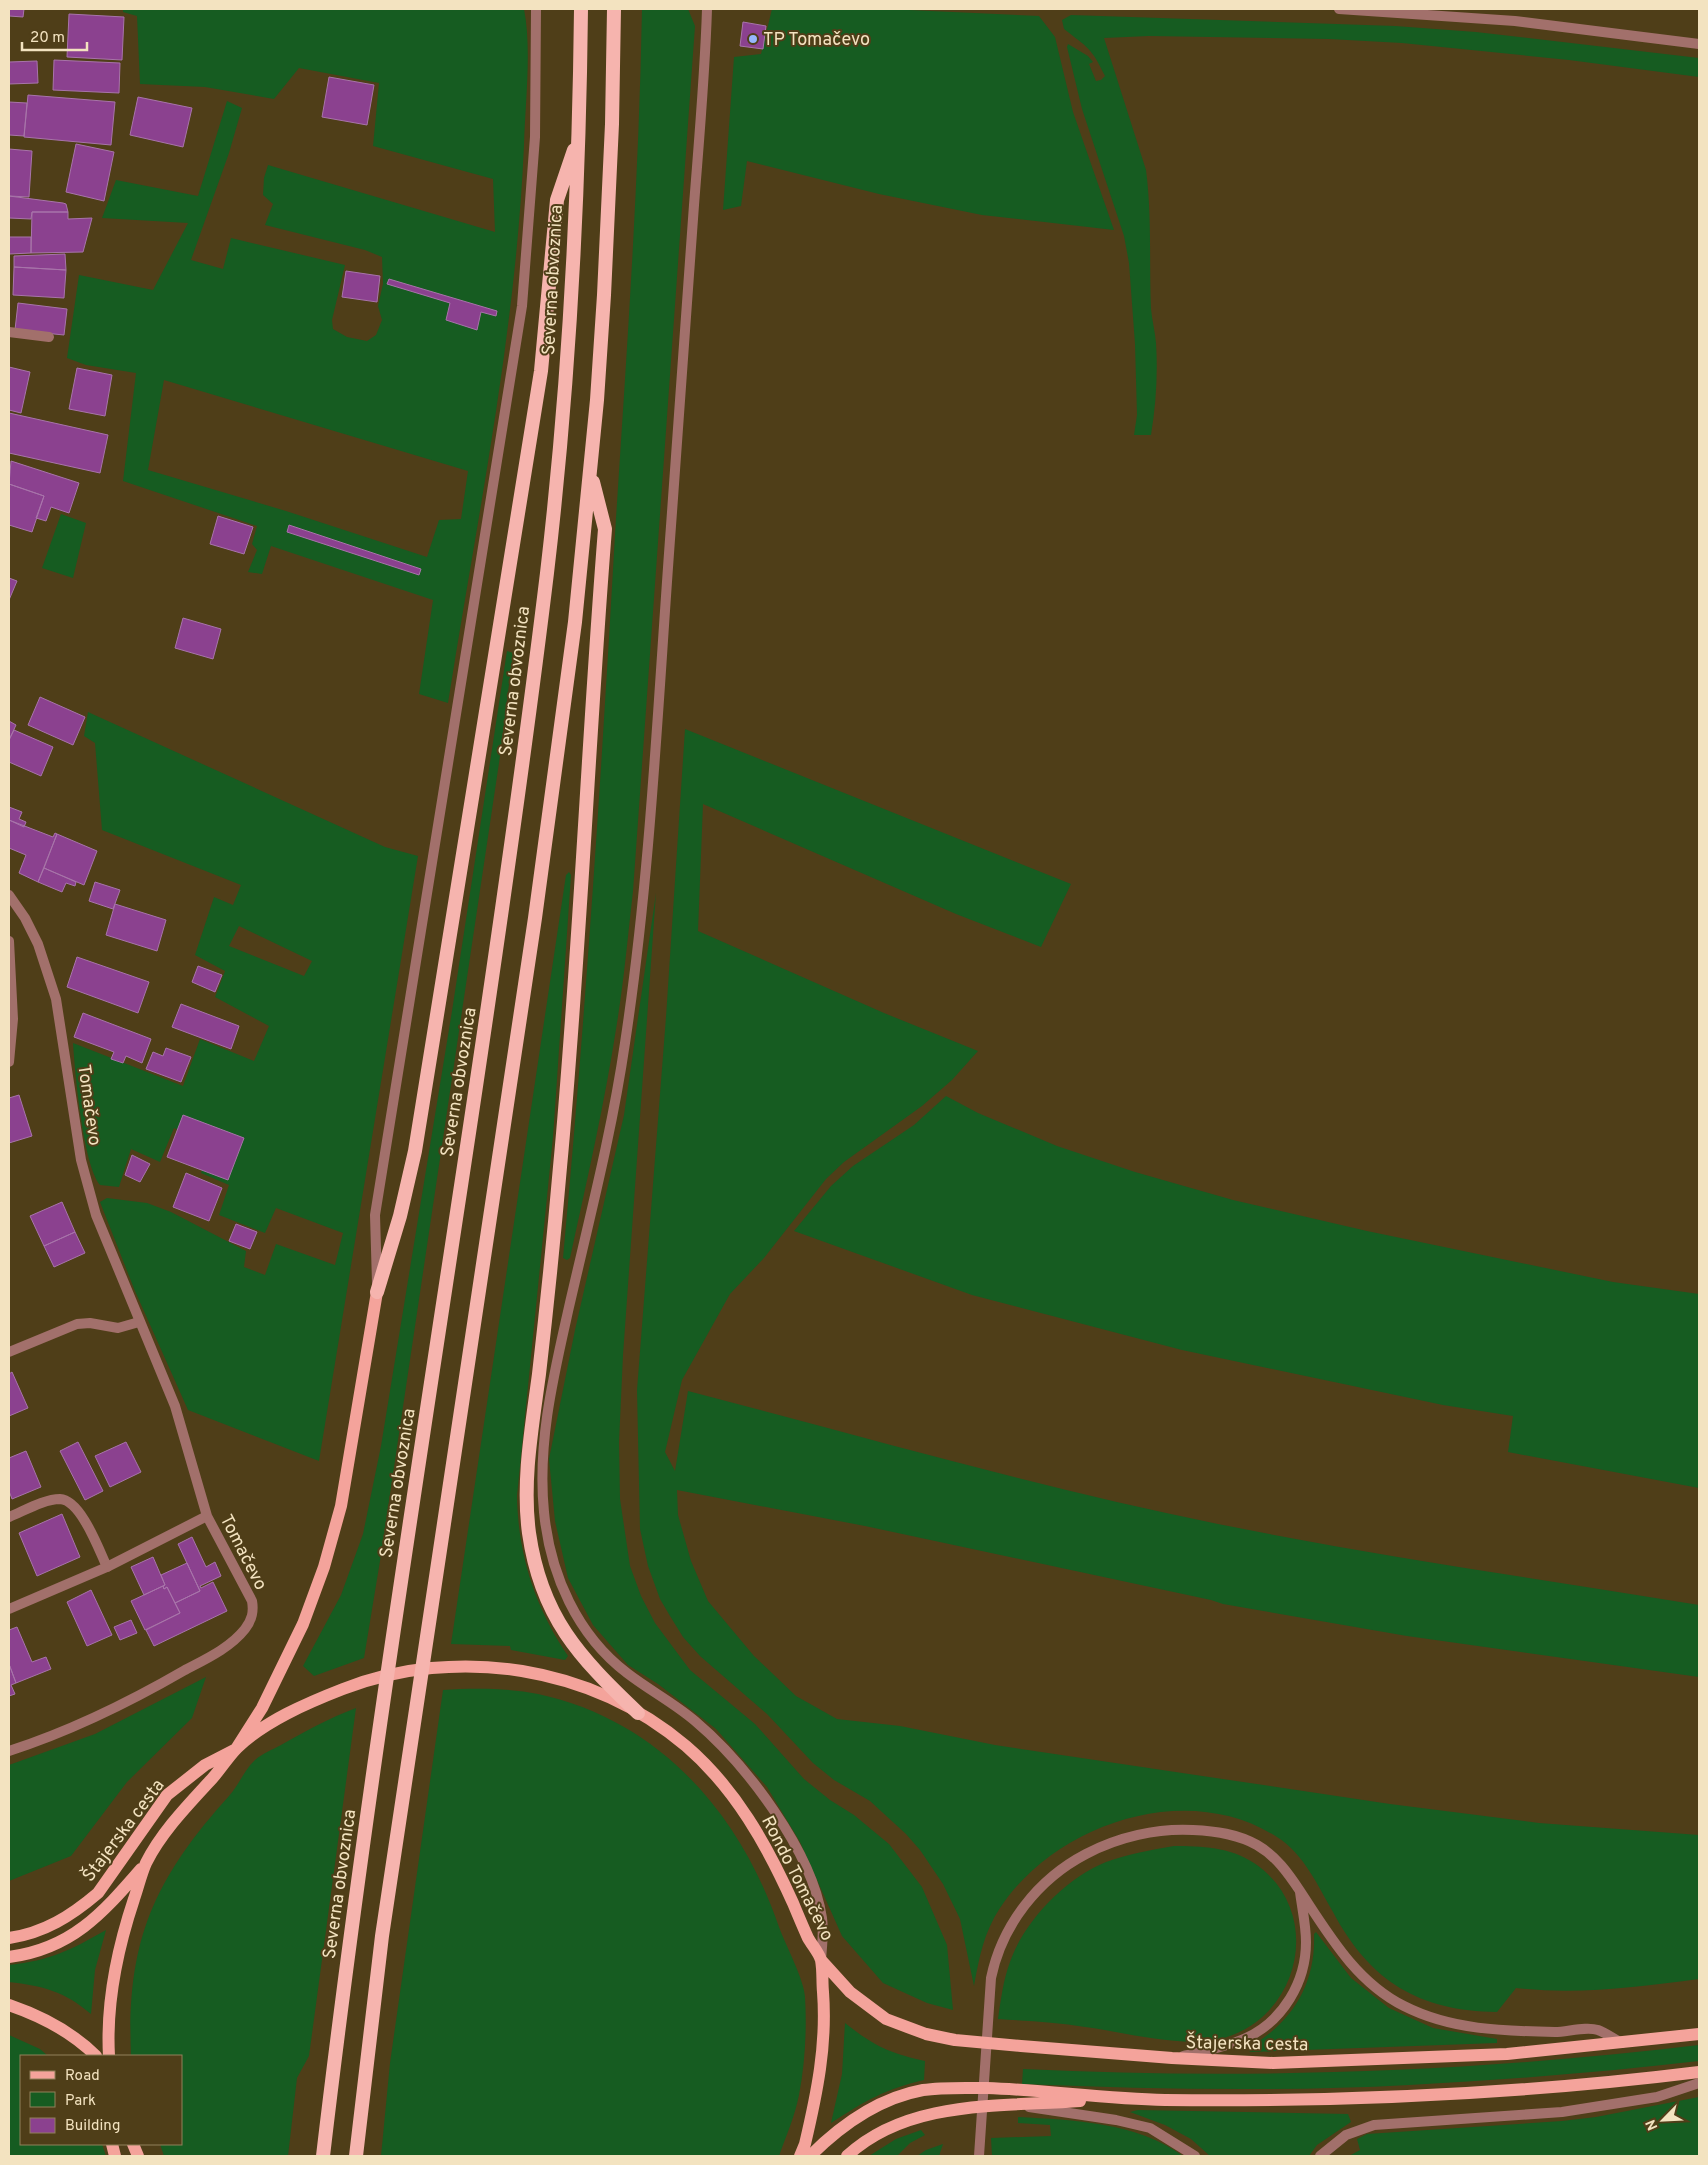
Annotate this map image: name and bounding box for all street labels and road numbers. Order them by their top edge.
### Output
street label: Severna obvoznica [538,204,569,356]
street label: Severna obvoznica [495,605,536,757]
street label: Severna obvoznica [436,1006,483,1158]
street label: Tomačevo [71,1063,106,1147]
street label: Severna obvoznica [375,1407,422,1559]
street label: Tomačevo [214,1511,271,1594]
street label: Štajerska cesta [76,1774,170,1887]
street label: Severna obvoznica [319,1808,362,1960]
street label: Rondo Tomačevo [755,1812,838,1945]
street label: Štajerska cesta [1185,2030,1309,2057]

